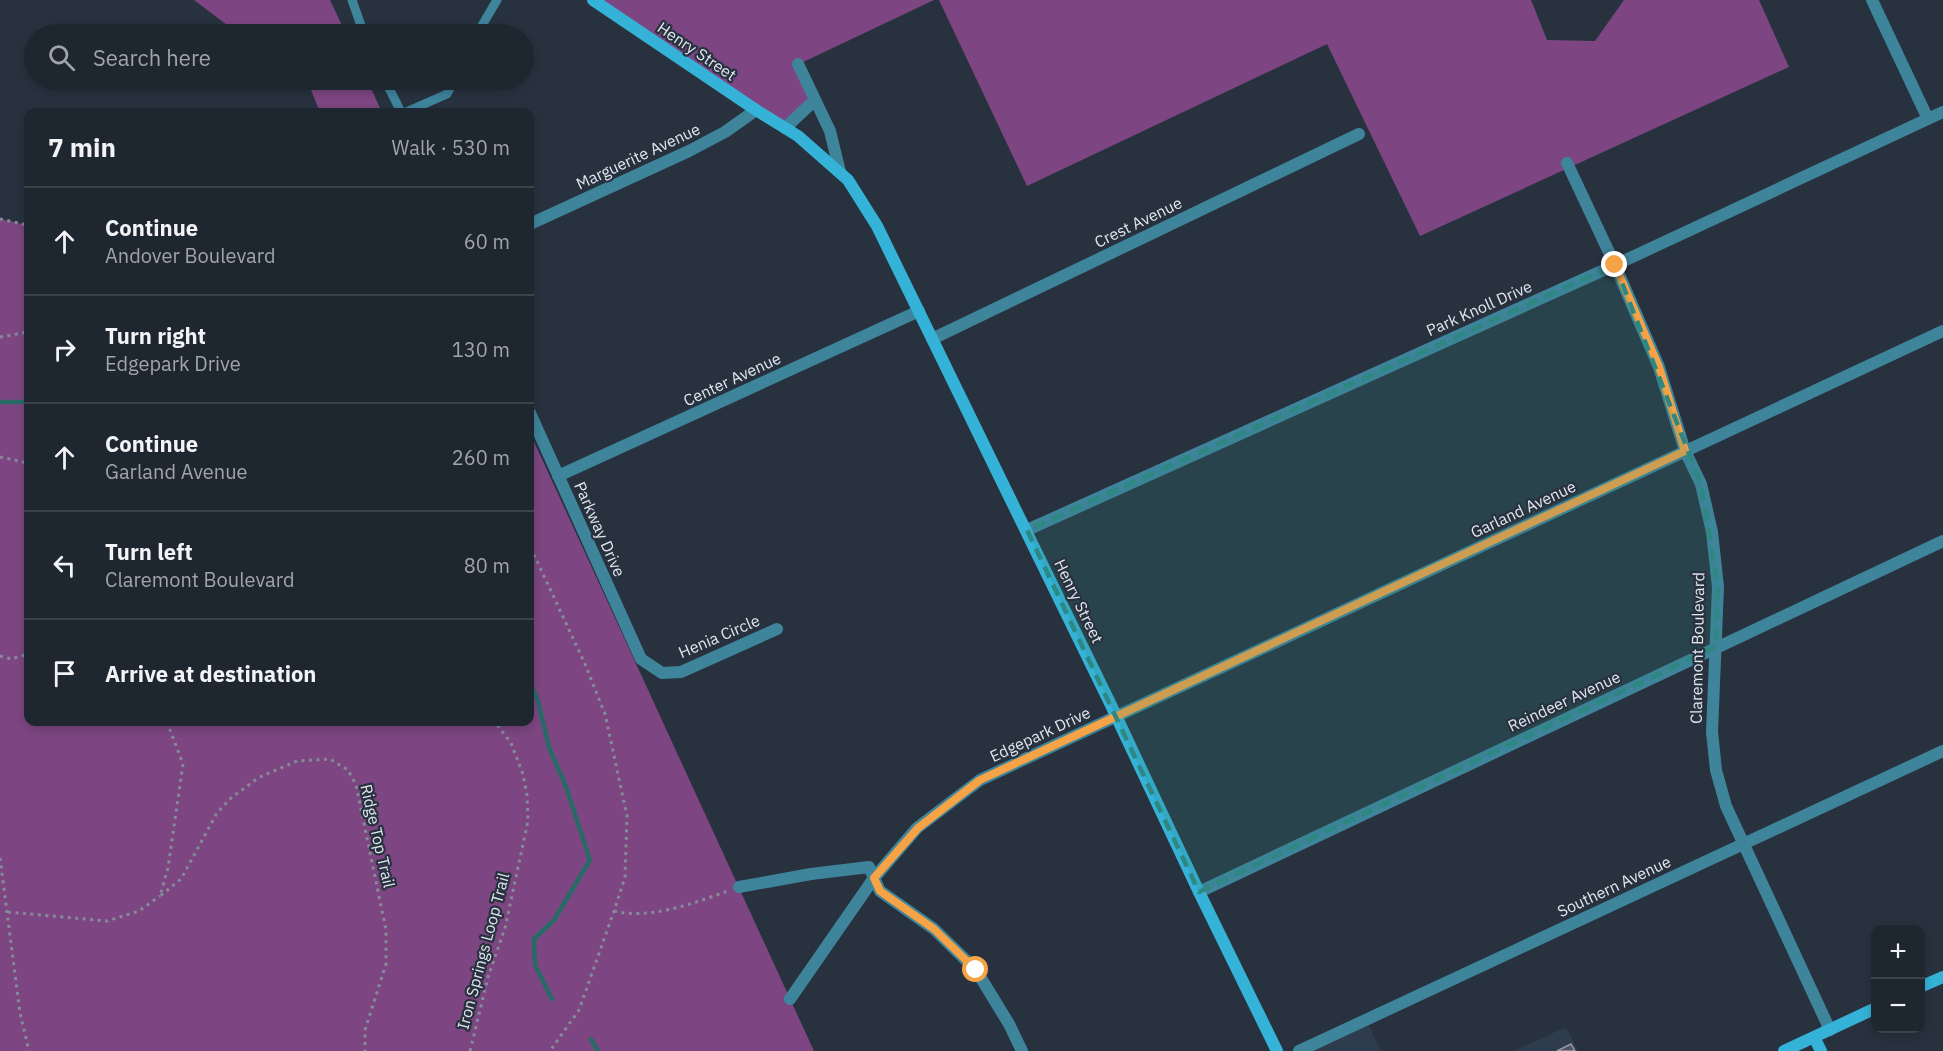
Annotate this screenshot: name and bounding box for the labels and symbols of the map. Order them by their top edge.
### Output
street label: Henry Street [654,17,740,85]
street label: Marguerite Avenue [573,118,703,194]
street label: Crest Avenue [1091,192,1185,252]
route end [1601,251,1627,277]
street label: Park Knoll Drive [1423,276,1535,340]
street label: Center Avenue [680,348,784,410]
street label: Garland Avenue [1467,476,1579,542]
street label: Parkway Drive [570,478,630,580]
street label: Henry Street [1050,556,1108,646]
street label: Claremont Boulevard [1686,572,1708,724]
street label: Henia Circle [675,610,763,662]
street label: Reindeer Avenue [1505,666,1624,736]
street label: Edgepark Drive [987,702,1094,766]
street label: Ridge Top Trail [356,782,400,890]
street label: Southern Avenue [1554,851,1674,921]
street label: Iron Springs Loop Trail [452,870,514,1032]
route start [962,956,988,982]

